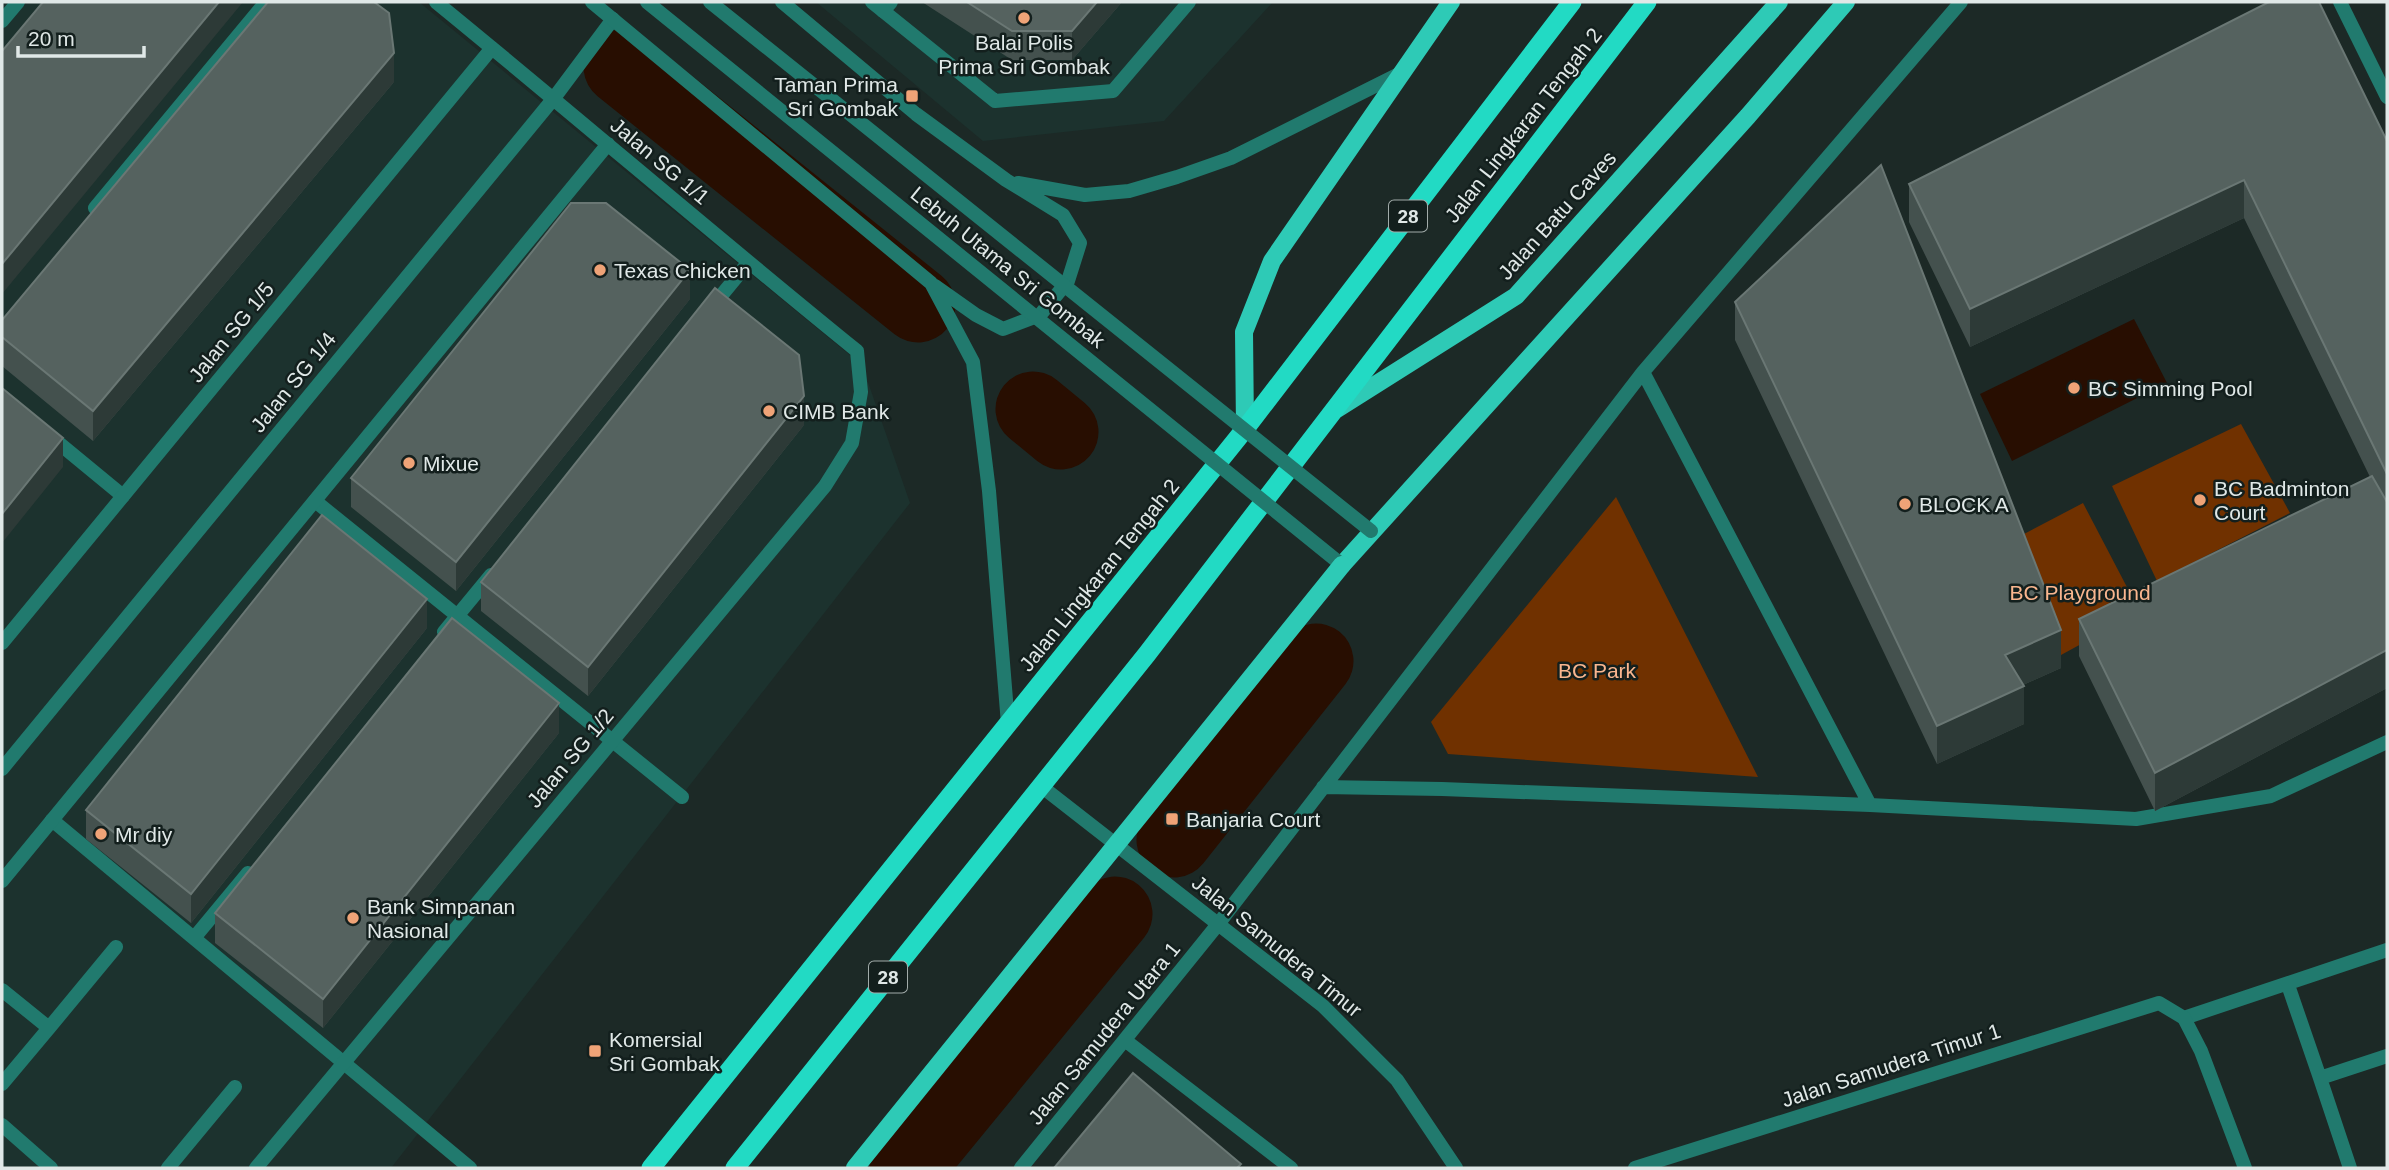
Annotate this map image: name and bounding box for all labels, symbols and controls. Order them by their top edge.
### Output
marker: Balai Polis Prima Sri Gombak [1016,10,1032,26]
scale bar [18,14,144,58]
street label: Jalan Lingkaran Tengah 2 [1440,23,1606,227]
text: 20 m [28,27,75,50]
place label: Balai Polis Prima Sri Gombak [938,31,1110,78]
place label: Taman Prima Sri Gombak [774,73,898,120]
marker: Taman Prima Sri Gombak [904,88,920,104]
street label: Jalan SG 1/1 [606,113,714,209]
street label: Jalan Batu Caves [1493,146,1621,284]
street label: Lebuh Utama Sri Gombak [906,182,1110,353]
road number: 28 [1389,200,1427,232]
place label: Texas Chicken [614,259,751,282]
marker: Texas Chicken [592,262,608,278]
street label: Jalan SG 1/5 [184,278,278,386]
street label: Jalan SG 1/4 [246,327,340,436]
place label: BC Simming Pool [2088,377,2253,400]
marker: BC Simming Pool [2066,380,2082,396]
place label: CIMB Bank [783,400,890,423]
marker: CIMB Bank [761,403,777,419]
place label: Mixue [423,452,479,475]
marker: Mixue [401,455,417,471]
street label: Jalan Lingkaran Tengah 2 [1015,474,1183,676]
place label: BC Badminton Court [2214,477,2349,524]
marker: BC Badminton Court [2192,492,2208,508]
place label: BLOCK A [1919,493,2009,516]
marker: BLOCK A [1897,496,1913,512]
park label: BC Playground [2009,581,2151,604]
park label: BC Park [1558,659,1637,682]
street label: Jalan SG 1/2 [522,704,618,812]
place label: Banjaria Court [1186,808,1320,831]
marker: Banjaria Court [1164,811,1180,827]
place label: Mr diy [115,823,173,846]
marker: Mr diy [93,826,109,842]
street label: Jalan Samudera Timur [1188,871,1366,1021]
place label: Bank Simpanan Nasional [367,895,515,942]
marker: Bank Simpanan Nasional [345,910,361,926]
street label: Jalan Samudera Utara 1 [1023,937,1185,1129]
road number: 28 [869,962,907,993]
street label: Jalan Samudera Timur 1 [1779,1019,2003,1111]
place label: Komersial Sri Gombak [609,1028,720,1075]
marker: Komersial Sri Gombak [587,1043,603,1059]

